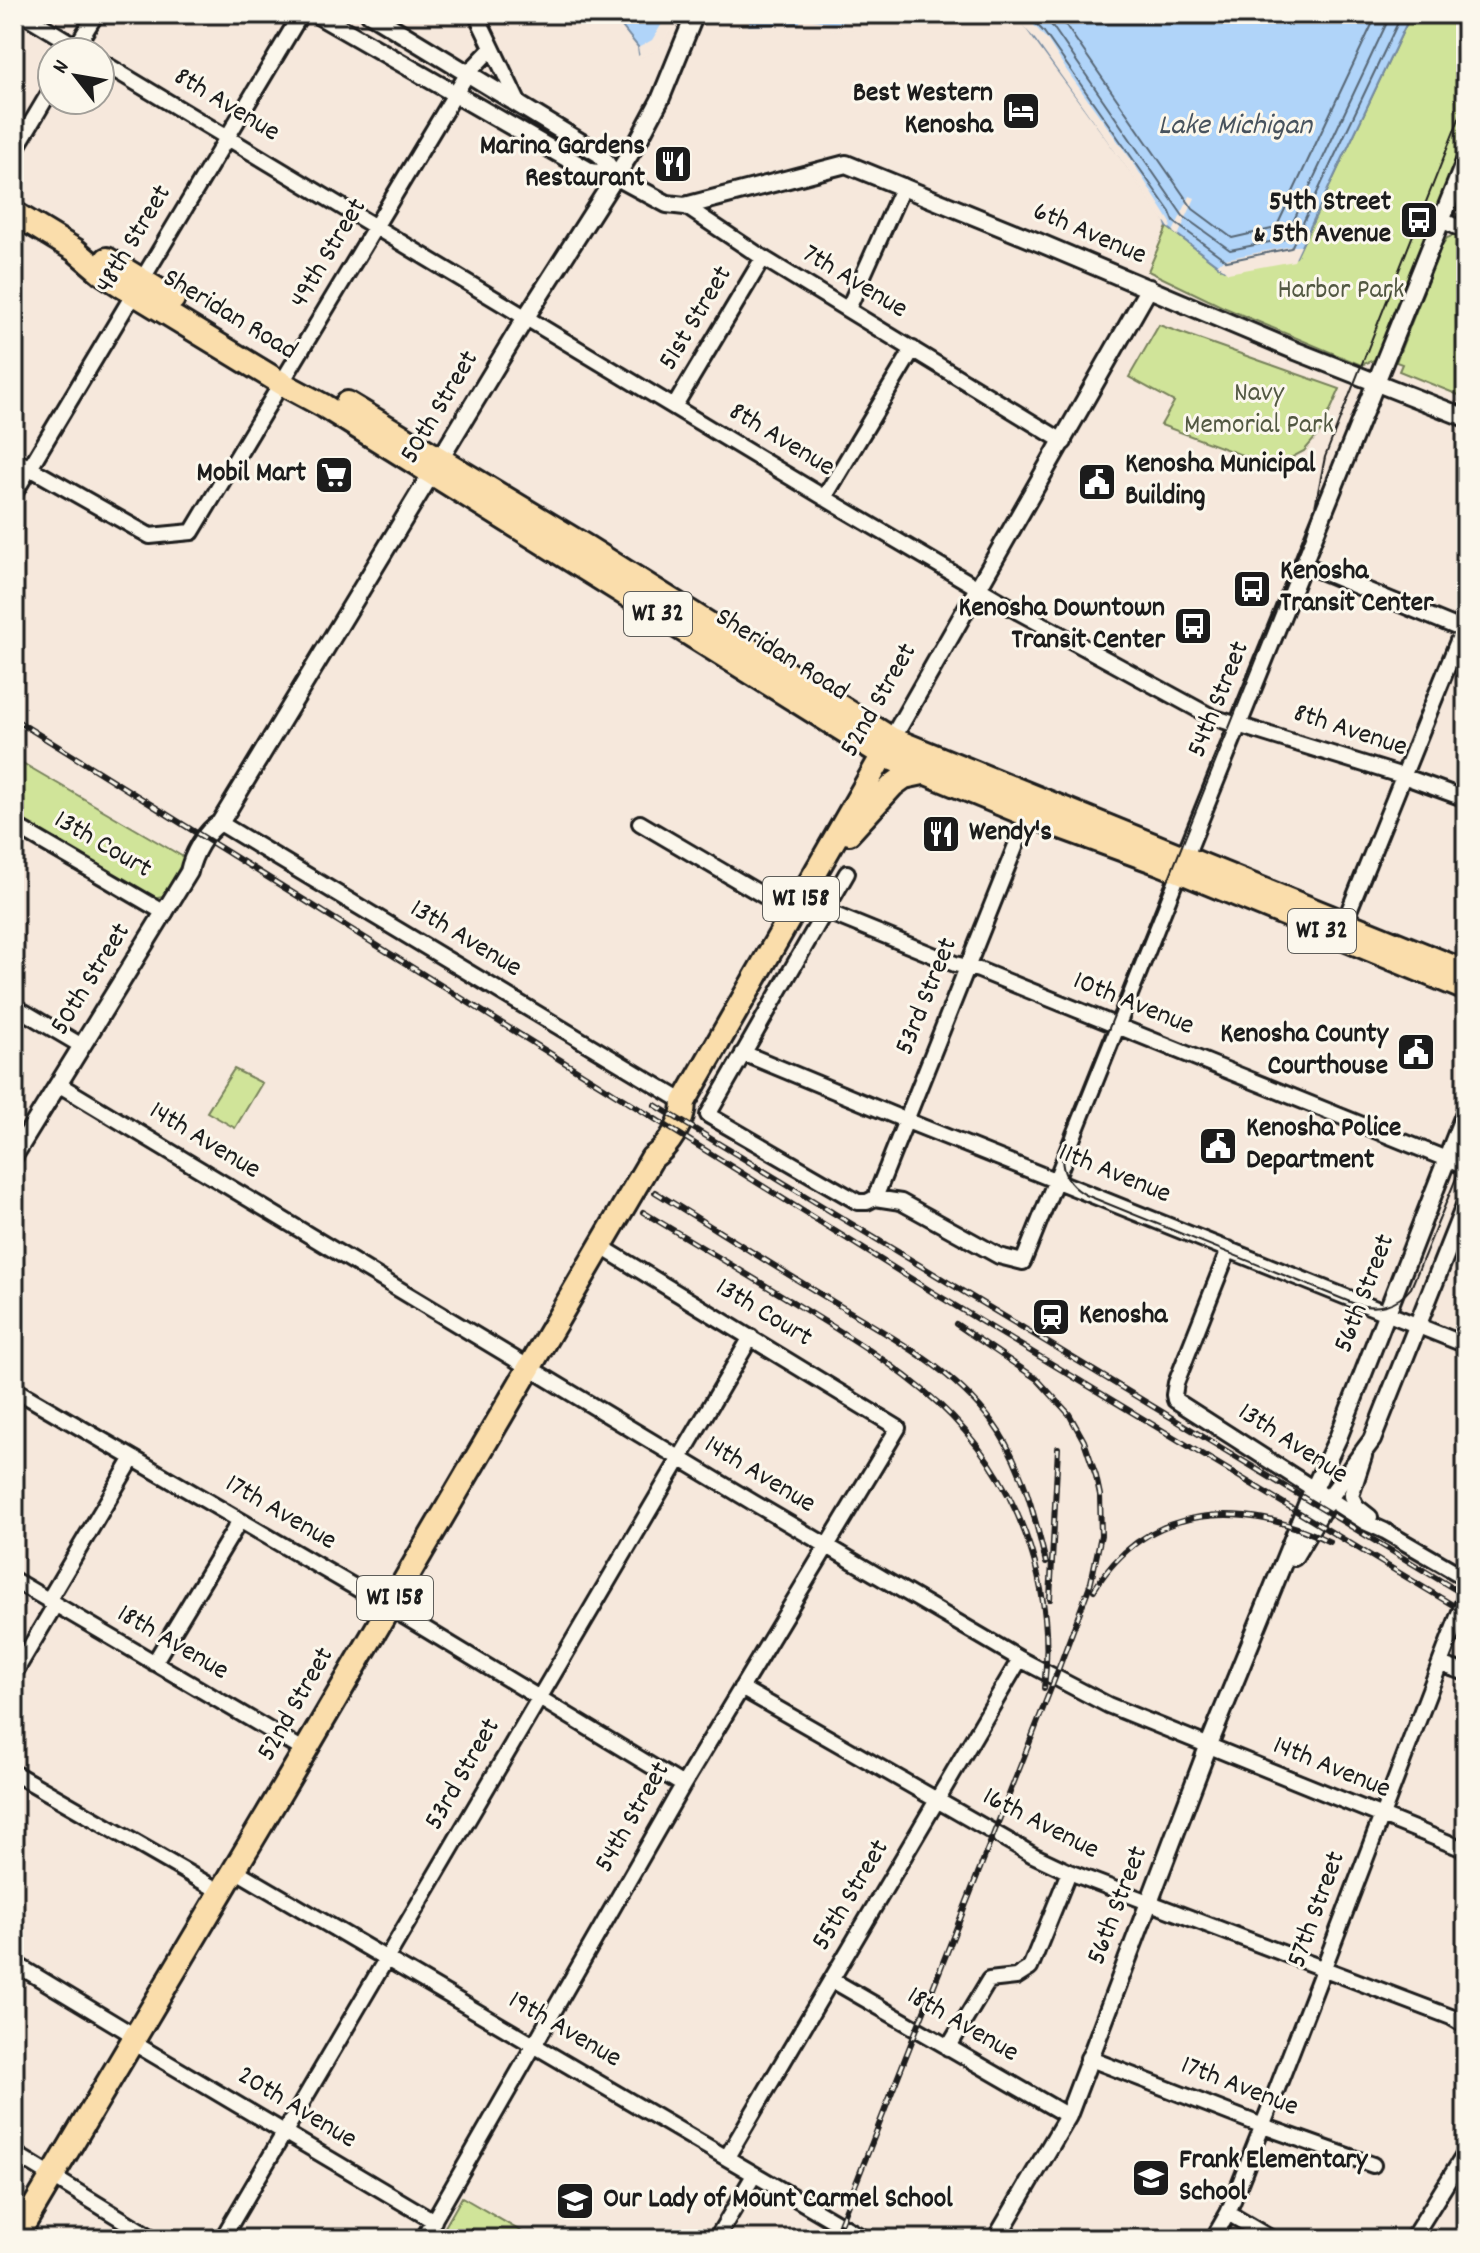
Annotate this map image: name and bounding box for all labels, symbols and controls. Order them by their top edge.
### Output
north arrow [36,36,116,116]
text: N [46,55,78,80]
street label: 8th Avenue [165,59,287,153]
place label: Best Western Kenosha [853,75,994,147]
hotel icon: Best Western Kenosha [1000,90,1042,132]
water label: Lake Michigan [1158,106,1313,149]
place label: Marina Gardens Restaurant [480,128,646,200]
restaurant icon: Marina Gardens Restaurant [652,143,694,185]
street label: 48th Street [87,178,183,302]
place label: 54th Street & 5th Avenue [1253,184,1392,256]
street label: 49th Street [281,191,379,317]
street label: 6th Avenue [1026,193,1152,277]
bus stop icon: 54th Street & 5th Avenue [1398,199,1440,241]
street label: 7th Avenue [794,236,914,330]
street label: 51st Street [650,259,744,379]
street label: Sheridan Road [154,260,304,372]
park label: Harbor Park [1278,272,1404,312]
street label: 50th Street [391,344,491,472]
park label: Navy Memorial Park [1184,375,1334,447]
street label: 8th Avenue [720,394,842,488]
place label: Kenosha Municipal Building [1125,446,1316,518]
supermarket icon: Mobil Mart [313,454,355,496]
place label: Mobil Mart [197,455,307,495]
public building icon: Kenosha Municipal Building [1076,461,1118,503]
place label: Kenosha Transit Center [1280,553,1434,625]
bus stop icon: Kenosha Transit Center [1231,568,1273,610]
place label: Kenosha Downtown Transit Center [959,590,1166,662]
road number: WI 32 [624,592,692,636]
street label: Sheridan Road [706,599,856,713]
bus stop icon: Kenosha Downtown Transit Center [1172,605,1214,647]
street label: 54th Street [1179,636,1261,764]
street label: 52nd Street [831,637,929,765]
street label: 8th Avenue [1288,695,1412,769]
street label: 13th Court [46,802,158,890]
restaurant icon: Wendy's [920,813,962,855]
place label: Wendy's [969,814,1052,854]
road number: WI 158 [763,877,839,921]
street label: 13th Avenue [401,891,529,989]
road number: WI 32 [1288,909,1356,953]
street label: 50th Street [42,916,142,1044]
street label: 53rd Street [886,932,970,1062]
street label: 10th Avenue [1066,963,1200,1047]
place label: Kenosha County Courthouse [1220,1016,1390,1088]
public building icon: Kenosha County Courthouse [1395,1031,1437,1073]
street label: 14th Avenue [141,1093,267,1191]
place label: Kenosha Police Department [1246,1110,1401,1182]
public building icon: Kenosha Police Department [1197,1125,1239,1167]
street label: 11th Avenue [1052,1134,1176,1216]
street label: 56th Street [1325,1229,1407,1359]
street label: 13th Court [707,1269,819,1359]
station icon: Kenosha [1030,1296,1072,1338]
place label: Kenosha [1079,1297,1168,1337]
street label: 13th Avenue [1229,1394,1355,1496]
street label: 14th Avenue [696,1427,822,1525]
street label: 17th Avenue [217,1466,343,1562]
road number: WI 158 [357,1576,433,1620]
street label: 18th Avenue [109,1596,235,1692]
street label: 52nd Street [248,1641,346,1769]
street label: 53rd Street [416,1712,512,1838]
street label: 14th Avenue [1266,1727,1396,1811]
street label: 54th Street [586,1755,682,1881]
street label: 16th Avenue [975,1779,1105,1871]
street label: 55th Street [803,1833,901,1959]
street label: 56th Street [1078,1841,1160,1971]
street label: 57th Street [1278,1846,1358,1974]
street label: 18th Avenue [899,1978,1025,2074]
street label: 19th Avenue [500,1982,628,2080]
street label: 17th Avenue [1174,2047,1304,2129]
street label: 20th Avenue [228,2057,364,2161]
place label: Frank Elementary School [1179,2142,1369,2214]
school or university icon: Frank Elementary School [1130,2157,1172,2199]
school or university icon: Our Lady of Mount Carmel School [554,2180,596,2222]
place label: Our Lady of Mount Carmel School [603,2181,953,2221]

